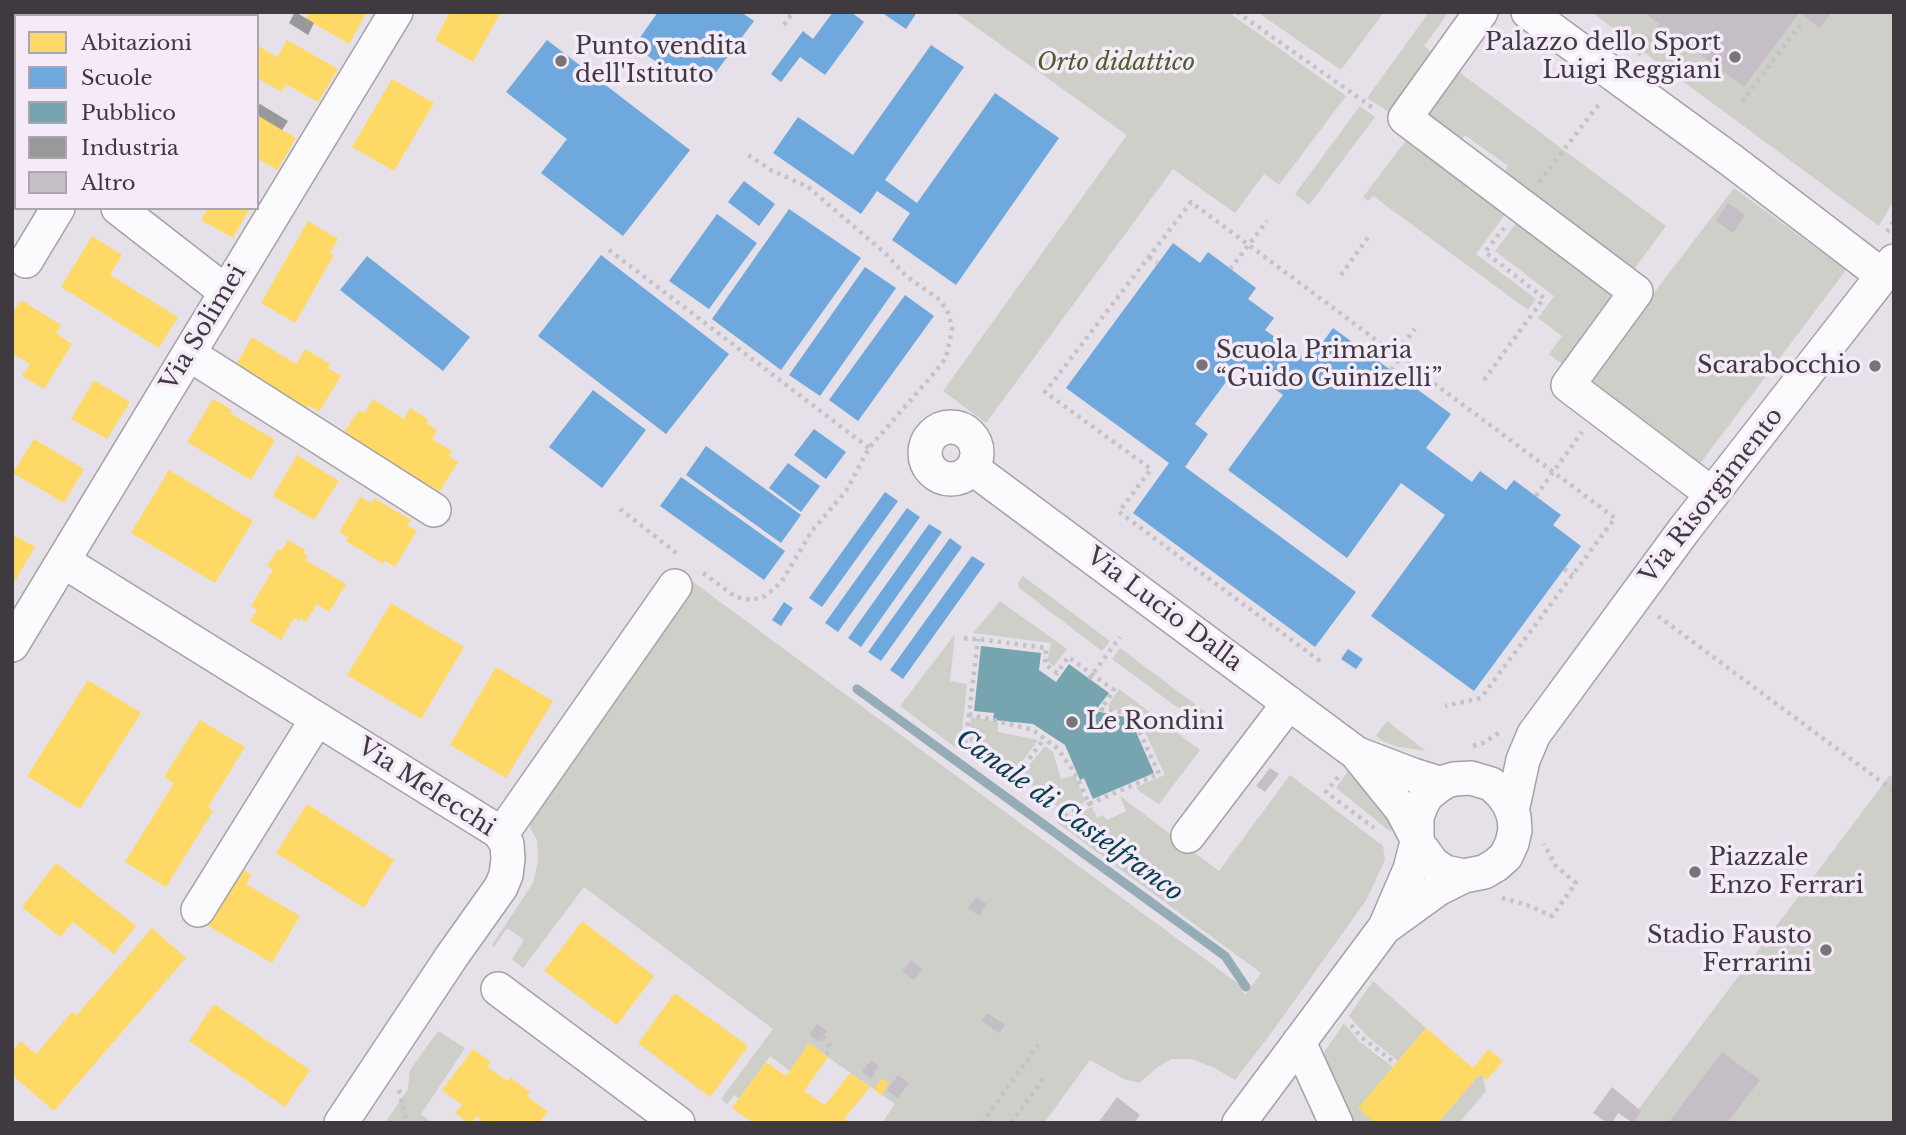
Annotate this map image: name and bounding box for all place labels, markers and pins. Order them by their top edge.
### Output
place label: Palazzo dello Sport Luigi Reggiani [1485,29,1721,85]
place label: Punto vendita dell'Istituto [575,33,747,89]
marker: Palazzo dello Sport Luigi Reggiani [1727,49,1743,65]
marker: Punto vendita dell'Istituto [553,53,569,69]
place label: Scuola Primaria “Guido Guinizelli” [1216,337,1442,393]
place label: Scarabocchio [1697,352,1861,380]
marker: Scuola Primaria “Guido Guinizelli” [1194,357,1210,373]
marker: Scarabocchio [1867,358,1883,374]
place label: Le Rondini [1086,708,1224,736]
marker: Le Rondini [1064,714,1080,730]
place label: Piazzale Enzo Ferrari [1709,844,1864,900]
marker: Piazzale Enzo Ferrari [1687,864,1703,880]
place label: Stadio Fausto Ferrarini [1647,922,1812,978]
marker: Stadio Fausto Ferrarini [1818,942,1834,958]

